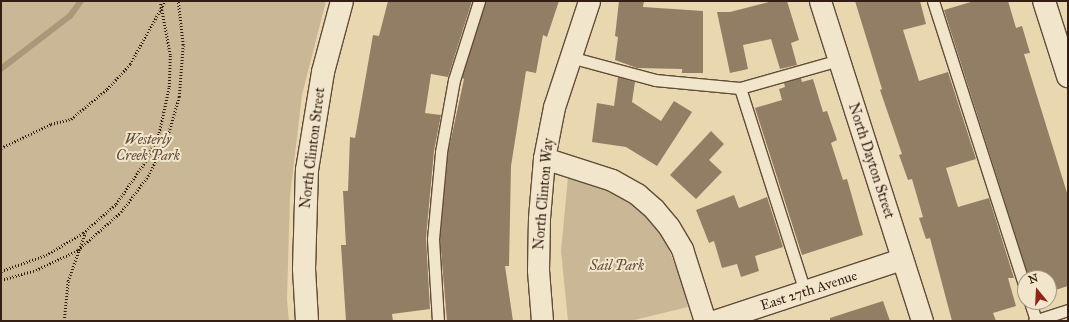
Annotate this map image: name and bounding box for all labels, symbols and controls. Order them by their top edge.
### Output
street label: North Clinton Street [297,86,329,210]
street label: North Dayton Street [844,101,898,221]
park label: Westerly Creek Park [116,132,180,164]
street label: North Clinton Way [531,137,557,251]
park label: Sail Park [590,258,644,274]
street label: East 27th Avenue [758,267,860,315]
north arrow [1017,270,1057,310]
text: N [1027,271,1040,287]

